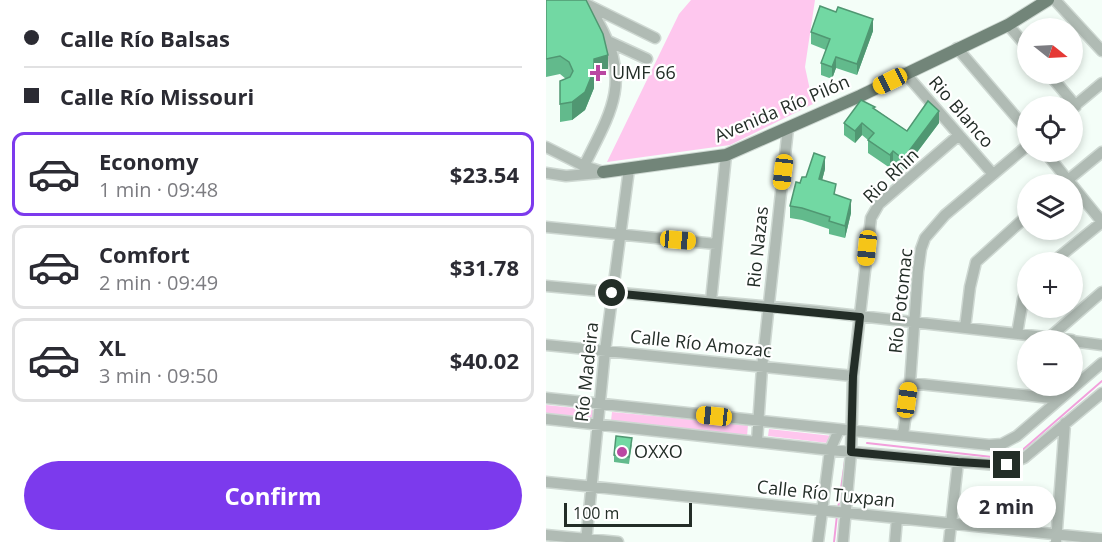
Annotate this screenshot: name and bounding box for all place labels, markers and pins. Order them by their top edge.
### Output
place label: UMF 66 [612,60,676,84]
marker: UMF 66 [589,64,607,82]
place label: OXXO [634,439,683,463]
marker: OXXO [615,445,629,459]

